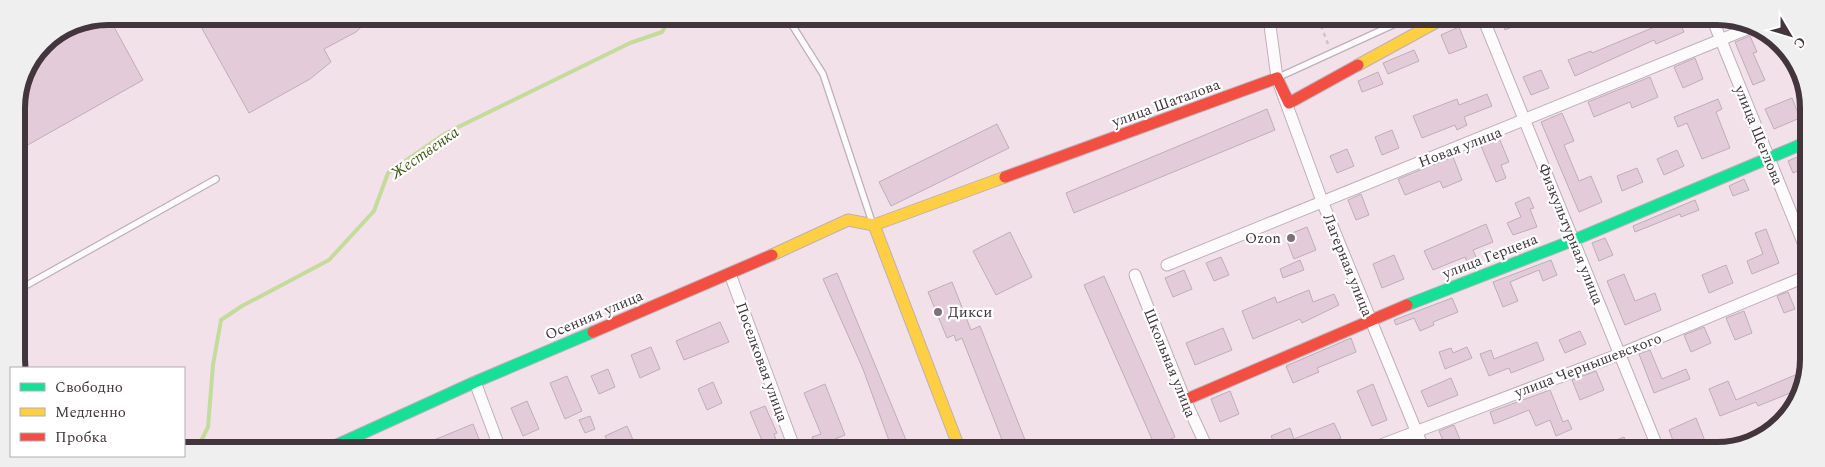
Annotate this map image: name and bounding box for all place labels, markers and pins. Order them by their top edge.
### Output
place label: Ozon [1245,227,1281,250]
marker: Ozon [1285,232,1297,244]
place label: Дикси [948,301,992,324]
marker: Дикси [932,306,944,318]

